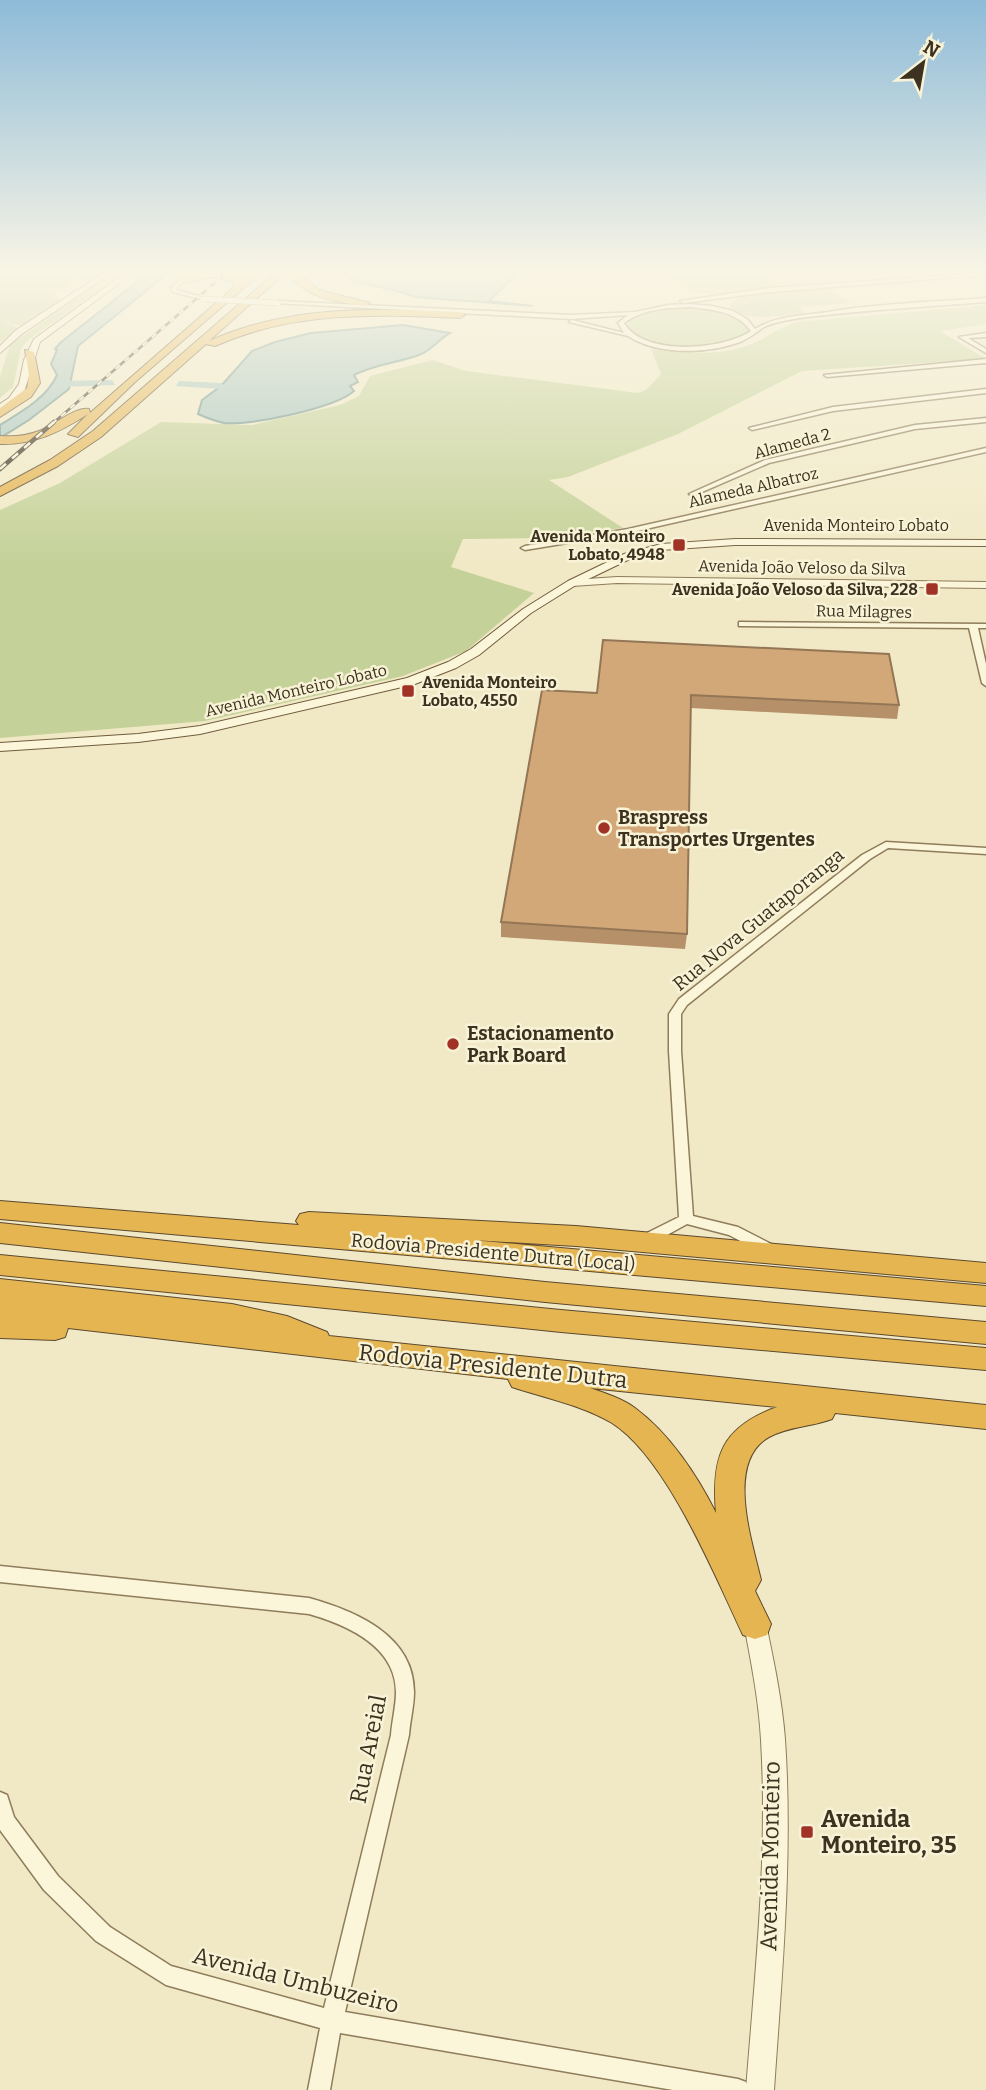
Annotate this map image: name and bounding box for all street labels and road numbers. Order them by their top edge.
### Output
street label: Alameda 2 [752,424,832,463]
street label: Alameda Albatroz [686,463,820,512]
street label: Avenida Monteiro Lobato [763,516,949,535]
street label: Avenida João Veloso da Silva [698,556,906,579]
street label: Rua Milagres [816,601,912,622]
street label: Avenida Monteiro Lobato [203,660,389,721]
street label: Rua Nova Guataporanga [668,843,849,996]
street label: Rodovia Presidente Dutra (Local) [350,1229,636,1276]
street label: Rodovia Presidente Dutra [357,1338,629,1394]
street label: Rua Areial [344,1692,392,1806]
street label: Avenida Monteiro [754,1761,786,1951]
street label: Avenida Umbuzeiro [190,1941,402,2019]

